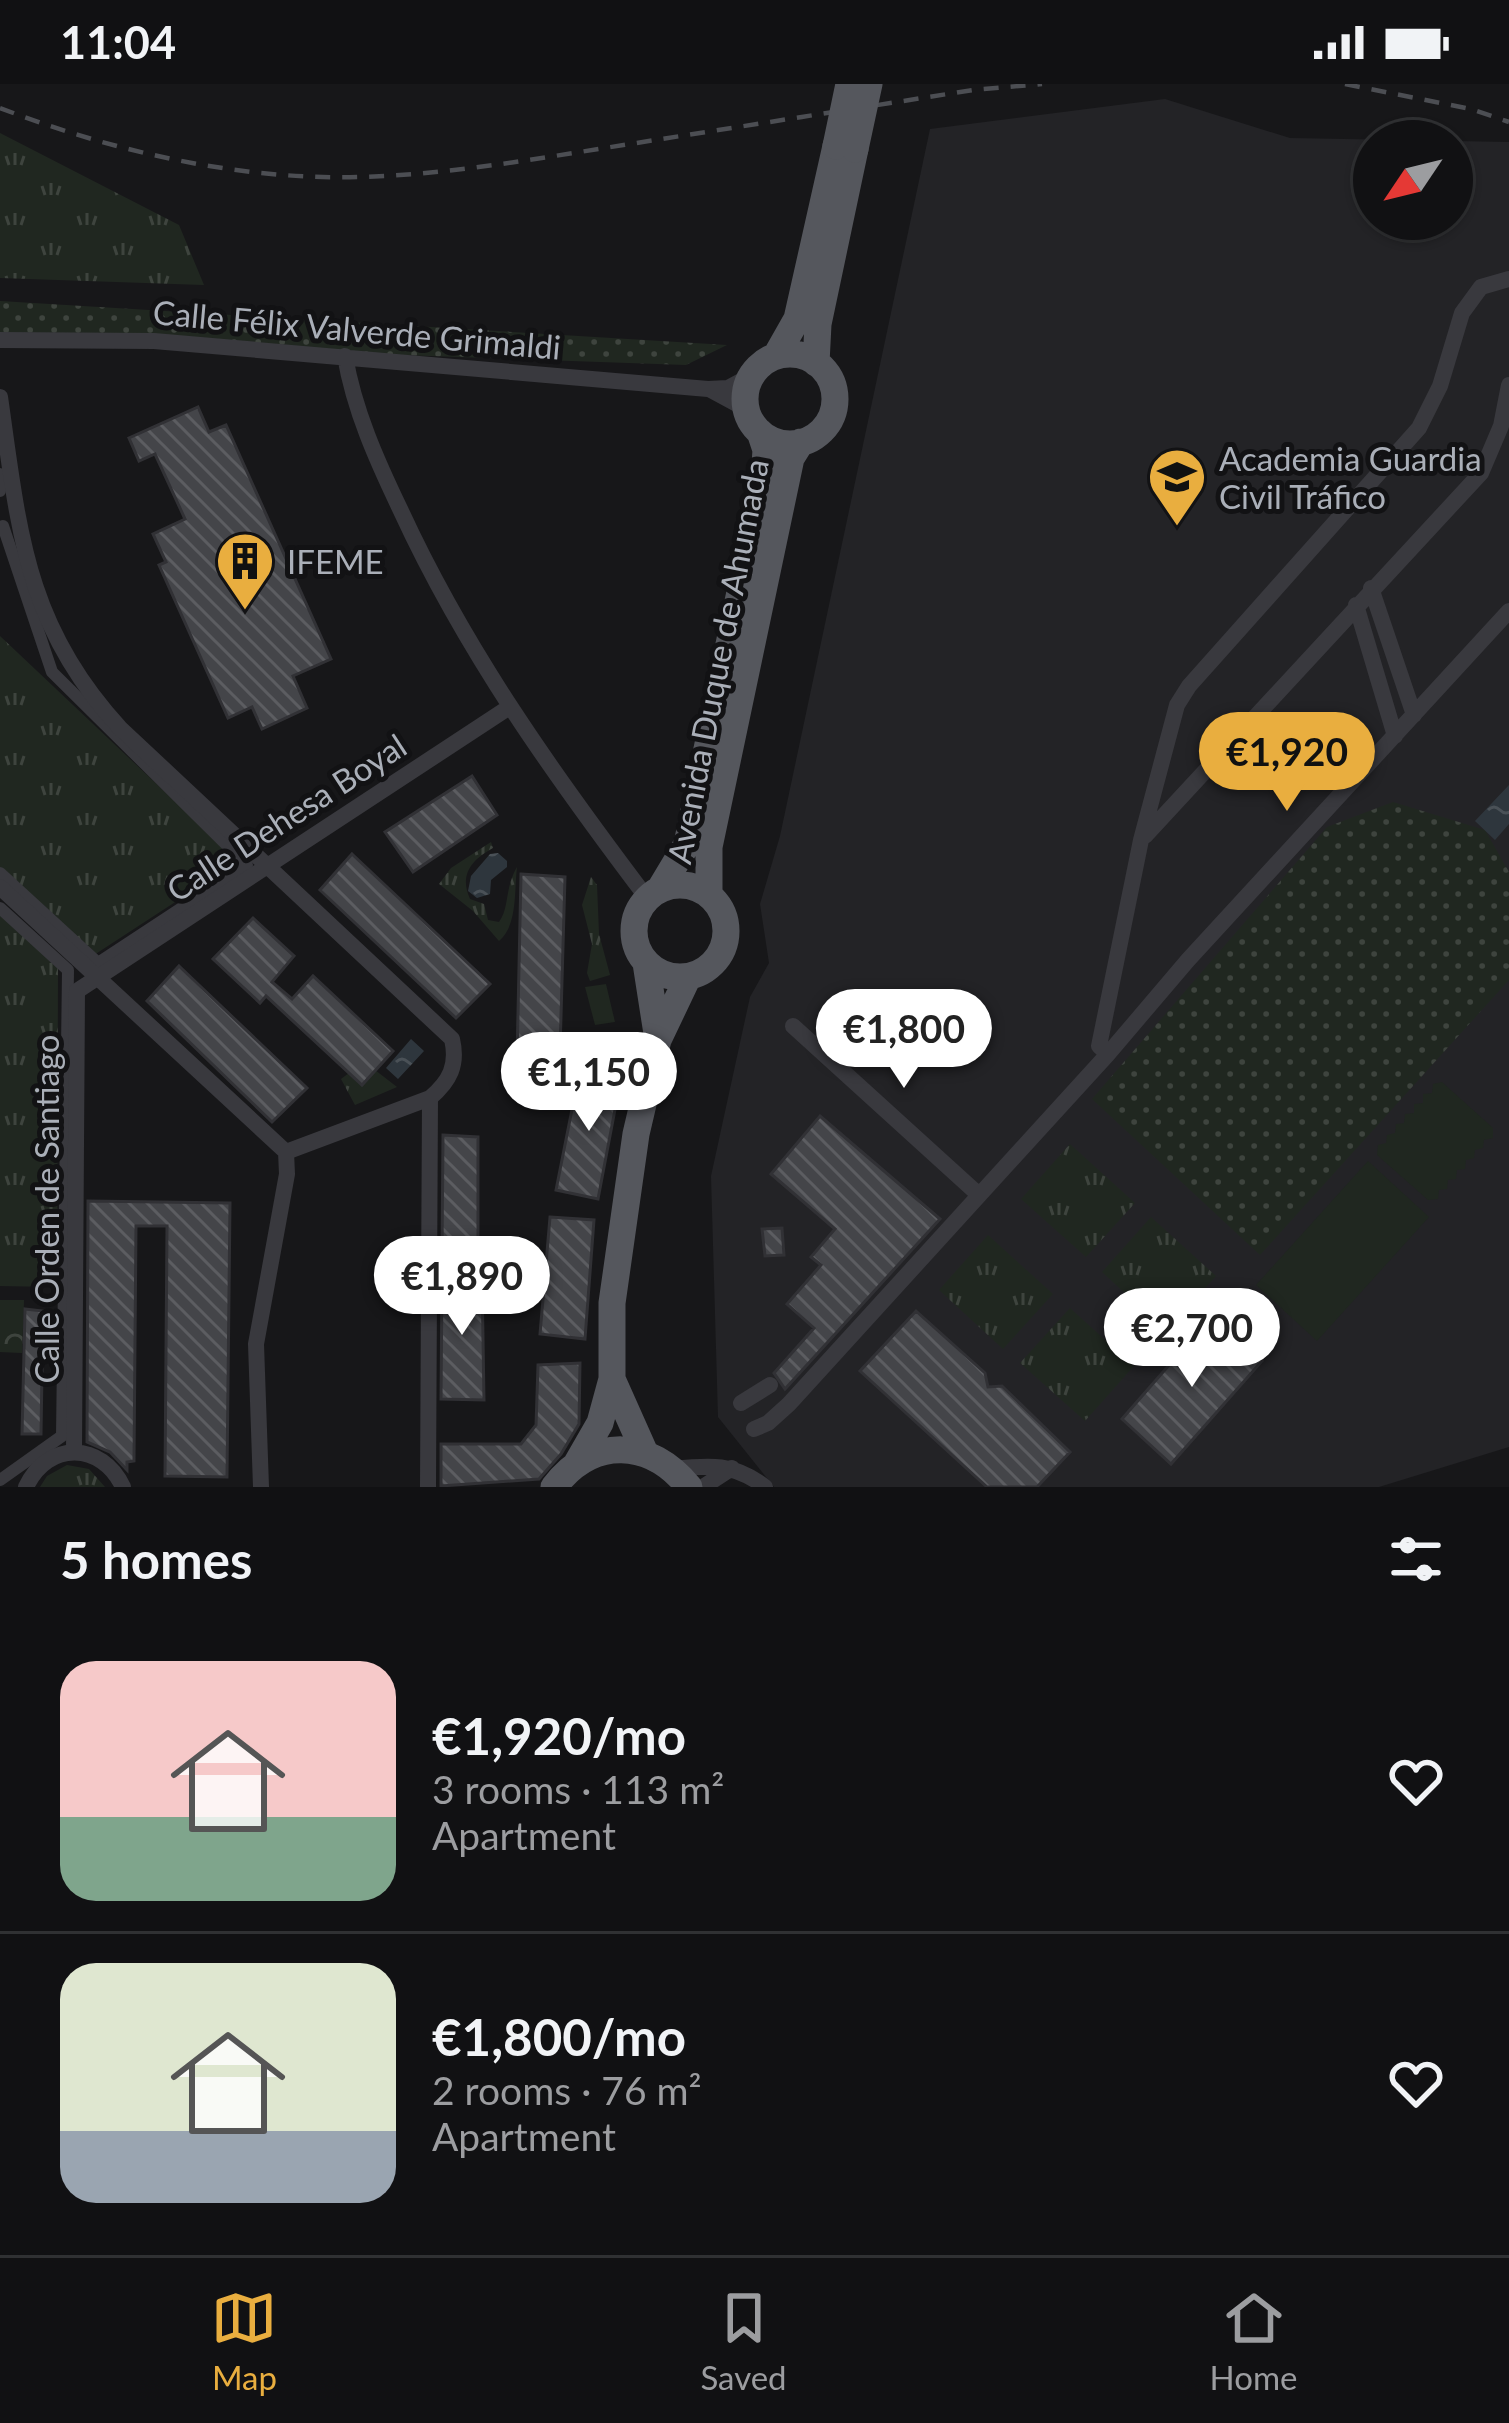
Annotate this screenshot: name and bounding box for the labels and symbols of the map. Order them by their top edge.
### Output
north arrow [1353,120,1473,240]
street label: Calle Félix Valverde Grimaldi [151,291,563,367]
place label: Academia Guardia Civil Tráfico [1219,438,1482,516]
school or university icon: Academia Guardia Civil Tráfico [1146,446,1208,528]
street label: Avenida Duque de Ahumada [658,455,776,867]
building icon: IFEME [214,530,276,612]
place label: IFEME [287,541,384,581]
pin: €1,920 [1189,712,1385,814]
street label: Calle Dehesa Boyal [159,725,413,909]
pin: €1,800 [806,989,1002,1091]
pin: €1,150 [491,1032,687,1134]
street label: Calle Orden de Santiago [26,1034,66,1384]
pin: €1,890 [364,1236,560,1338]
pin: €2,700 [1094,1288,1290,1390]

